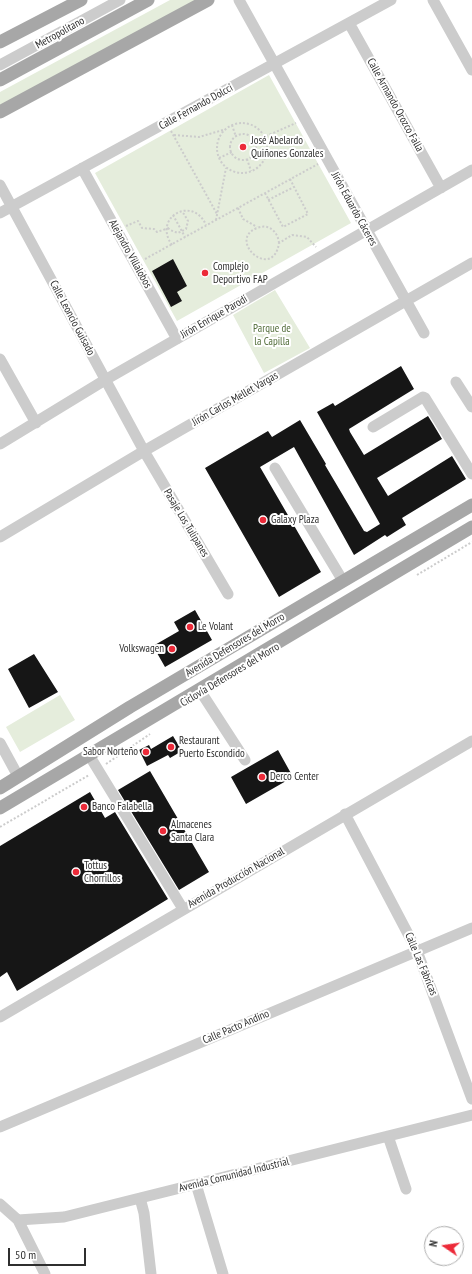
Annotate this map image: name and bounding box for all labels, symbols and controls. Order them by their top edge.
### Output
street label: Metropolitano [33,14,87,52]
street label: Calle Armando Orozco Falla [364,56,426,154]
street label: Calle Fernando Dolcci [157,81,235,133]
place label: José Abelardo Quiñones Gonzales [251,134,323,160]
marker: José Abelardo Quiñones Gonzales [238,142,248,152]
street label: Jirón Eduardo Cáceres [328,170,380,248]
street label: Alejandro Villalobos [106,217,154,291]
place label: Complejo Deportivo FAP [213,260,268,286]
marker: Complejo Deportivo FAP [200,268,210,278]
street label: Calle Leoncio Guisado [47,278,97,358]
street label: Jirón Enrique Parodi [178,292,250,342]
park label: Parque de la Capilla [253,322,291,348]
street label: Jirón Carlos Mellet Vargas [190,369,280,429]
street label: Pasaje Los Tulipanes [160,486,212,560]
place label: Galaxy Plaza [271,513,319,527]
marker: Galaxy Plaza [258,515,268,525]
street label: Avenida Defensores del Morro [183,610,287,680]
place label: Le Volant [198,620,233,634]
marker: Le Volant [185,622,195,632]
street label: Ciclovía Defensores del Morro [178,640,282,710]
place label: Volkswagen [119,642,164,656]
marker: Volkswagen [167,644,177,654]
place label: Restaurant Puerto Escondido [179,734,245,760]
marker: Restaurant Puerto Escondido [166,742,176,752]
place label: Sabor Norteño [83,745,138,759]
marker: Sabor Norteño [141,747,151,757]
place label: Derco Center [270,770,319,784]
marker: Derco Center [257,772,267,782]
place label: Banco Falabella [92,800,152,814]
marker: Banco Falabella [79,802,89,812]
place label: Almacenes Santa Clara [171,818,214,844]
marker: Almacenes Santa Clara [158,826,168,836]
street label: Avenida Producción Nacional [185,845,287,911]
place label: Tottus Chorrillos [84,859,121,885]
marker: Tottus Chorrillos [71,867,81,877]
street label: Calle Las Fábricas [402,930,440,998]
street label: Calle Pacto Andino [201,1007,271,1047]
street label: Avenida Comunidad Industrial [177,1155,291,1195]
north arrow [424,1226,464,1266]
text: N [426,1239,441,1248]
scale bar [10,1240,88,1266]
text: 50 m [15,1247,36,1262]

